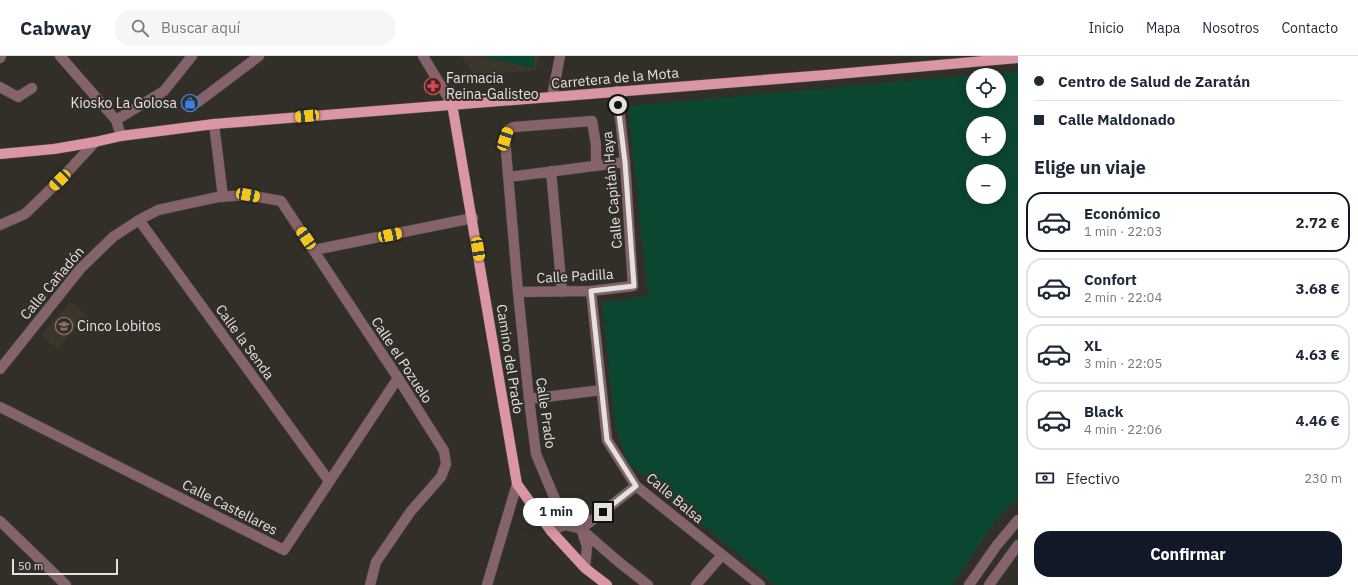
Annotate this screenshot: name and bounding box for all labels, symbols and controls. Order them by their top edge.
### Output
search box [115,10,395,46]
text: Cabway [20,16,91,40]
icon: search [129,17,151,39]
text: Buscar aquí [161,18,240,37]
text: Inicio [1088,19,1124,37]
text: Mapa [1146,19,1180,37]
text: Nosotros [1202,19,1259,37]
text: Contacto [1281,19,1338,37]
street label: Carretera de la Mota [551,63,680,93]
map controls [966,68,1006,204]
button: locate [966,68,1006,108]
place label: Farmacia Reina-Galisteo [446,69,539,103]
text: Centro de Salud de Zaratán [1058,72,1250,91]
pharmacy icon: Farmacia Reina-Galisteo [423,76,443,96]
shop icon: Kiosko La Golosa [180,93,200,113]
place label: Kiosko La Golosa [70,94,178,112]
route start [609,96,627,114]
car [295,109,319,123]
text: Calle Maldonado [1058,110,1175,129]
button: + [966,116,1006,156]
car [496,126,514,152]
street label: Calle Capitán Haya [598,130,626,249]
text: Elige un viaje [1034,156,1146,179]
button: − [966,164,1006,204]
car [47,167,73,193]
car [235,187,261,203]
icon: car [1036,204,1072,240]
text: Económico [1084,204,1160,223]
text: 2.72 € [1295,213,1340,232]
text: 1 min · 22:03 [1084,223,1162,240]
car [294,225,318,251]
car [377,227,403,243]
car [470,236,486,262]
street label: Calle Cañadón [16,243,88,323]
street label: Calle Padilla [536,265,615,287]
icon: car [1036,270,1072,306]
text: Confort [1084,270,1137,289]
text: 3.68 € [1295,279,1340,298]
text: 2 min · 22:04 [1084,289,1162,306]
street label: Calle la Senda [212,301,279,384]
street label: Camino del Prado [492,303,528,415]
street label: Calle el Pozuelo [367,313,437,407]
school or university icon: Cinco Lobitos [54,316,74,336]
place label: Cinco Lobitos [77,317,161,335]
icon: car [1036,336,1072,372]
text: XL [1084,336,1102,355]
text: 4.63 € [1295,345,1340,364]
text: 3 min · 22:05 [1084,355,1162,372]
street label: Calle Prado [532,376,560,450]
icon: car [1036,402,1072,438]
text: Black [1084,402,1124,421]
text: 4.46 € [1295,411,1340,430]
text: 4 min · 22:06 [1084,421,1162,438]
icon: cash [1034,467,1056,489]
street label: Calle Balsa [643,469,708,528]
text: Efectivo [1066,469,1120,488]
text: 230 m [1304,470,1342,487]
street label: Calle Castellares [179,475,281,539]
callout: 1 min [523,498,589,526]
text: 1 min [539,503,573,520]
route end [594,503,612,521]
button: Confirmar [1034,531,1342,577]
scale bar [12,557,118,576]
text: 50 m [18,559,43,573]

